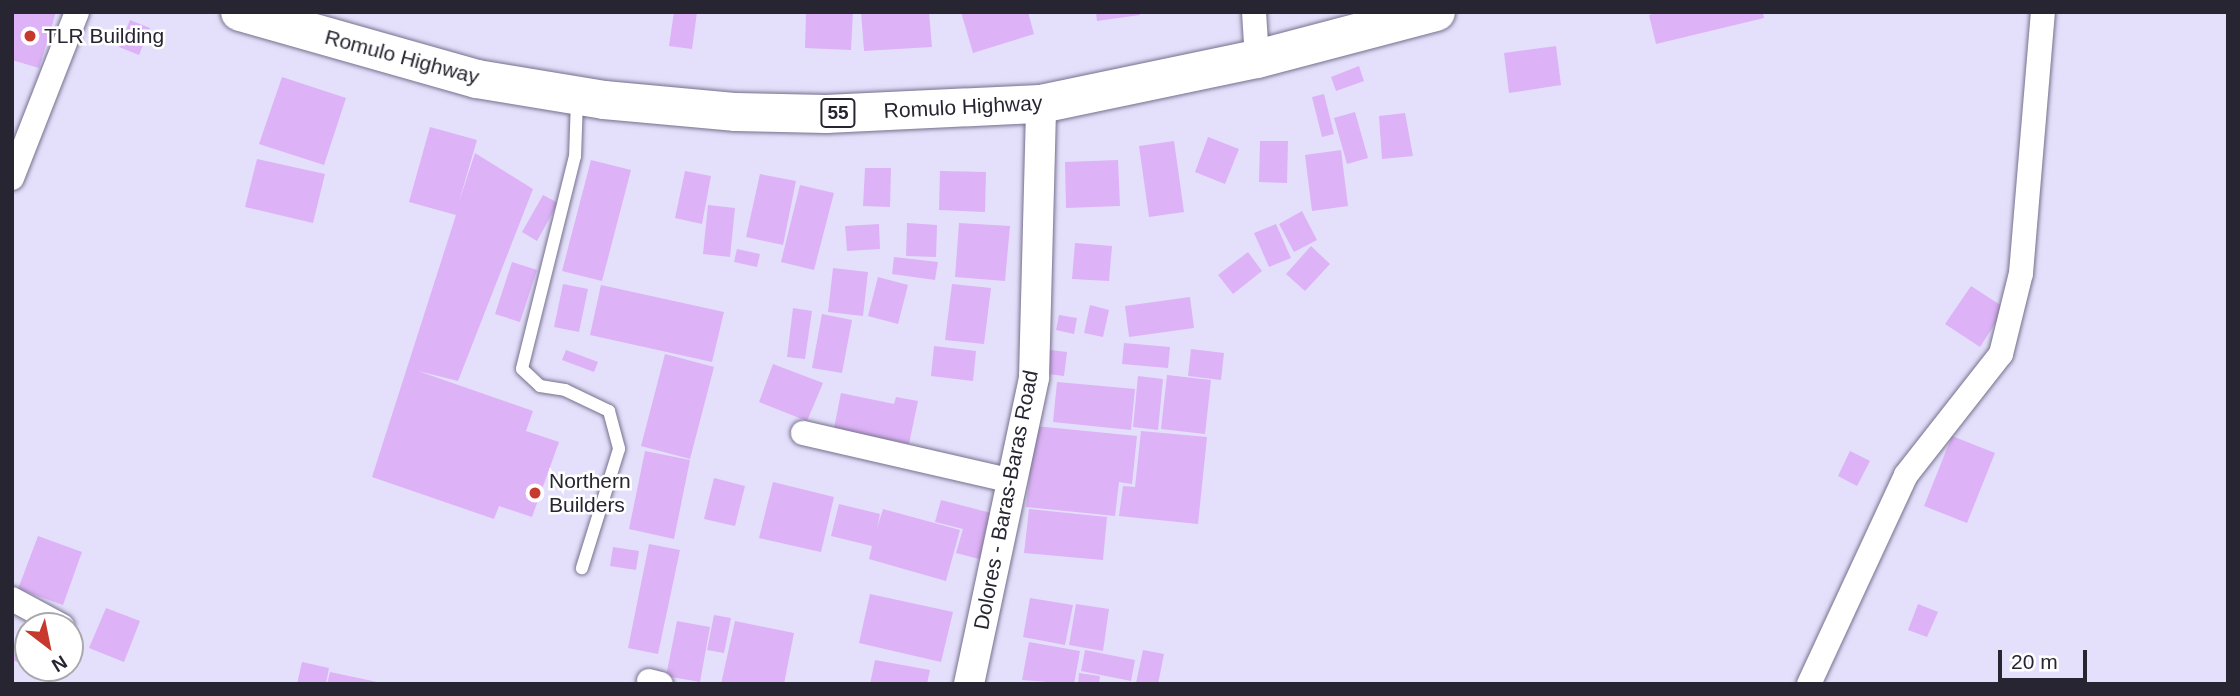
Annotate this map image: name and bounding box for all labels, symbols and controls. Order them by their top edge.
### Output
place label: TLR Building [44,23,164,49]
street label: Romulo Highway [322,24,482,90]
marker: TLR Building [22,28,38,44]
street label: Romulo Highway [883,90,1043,124]
road number: 55 [819,97,857,128]
street label: Dolores - Baras-Baras Road [968,368,1044,632]
place label: Northern Builders [549,468,631,518]
marker: Northern Builders [527,485,543,501]
north arrow [14,612,84,682]
scale bar [2002,636,2091,680]
text: 20 m [2011,650,2058,673]
text: N [48,651,71,676]

